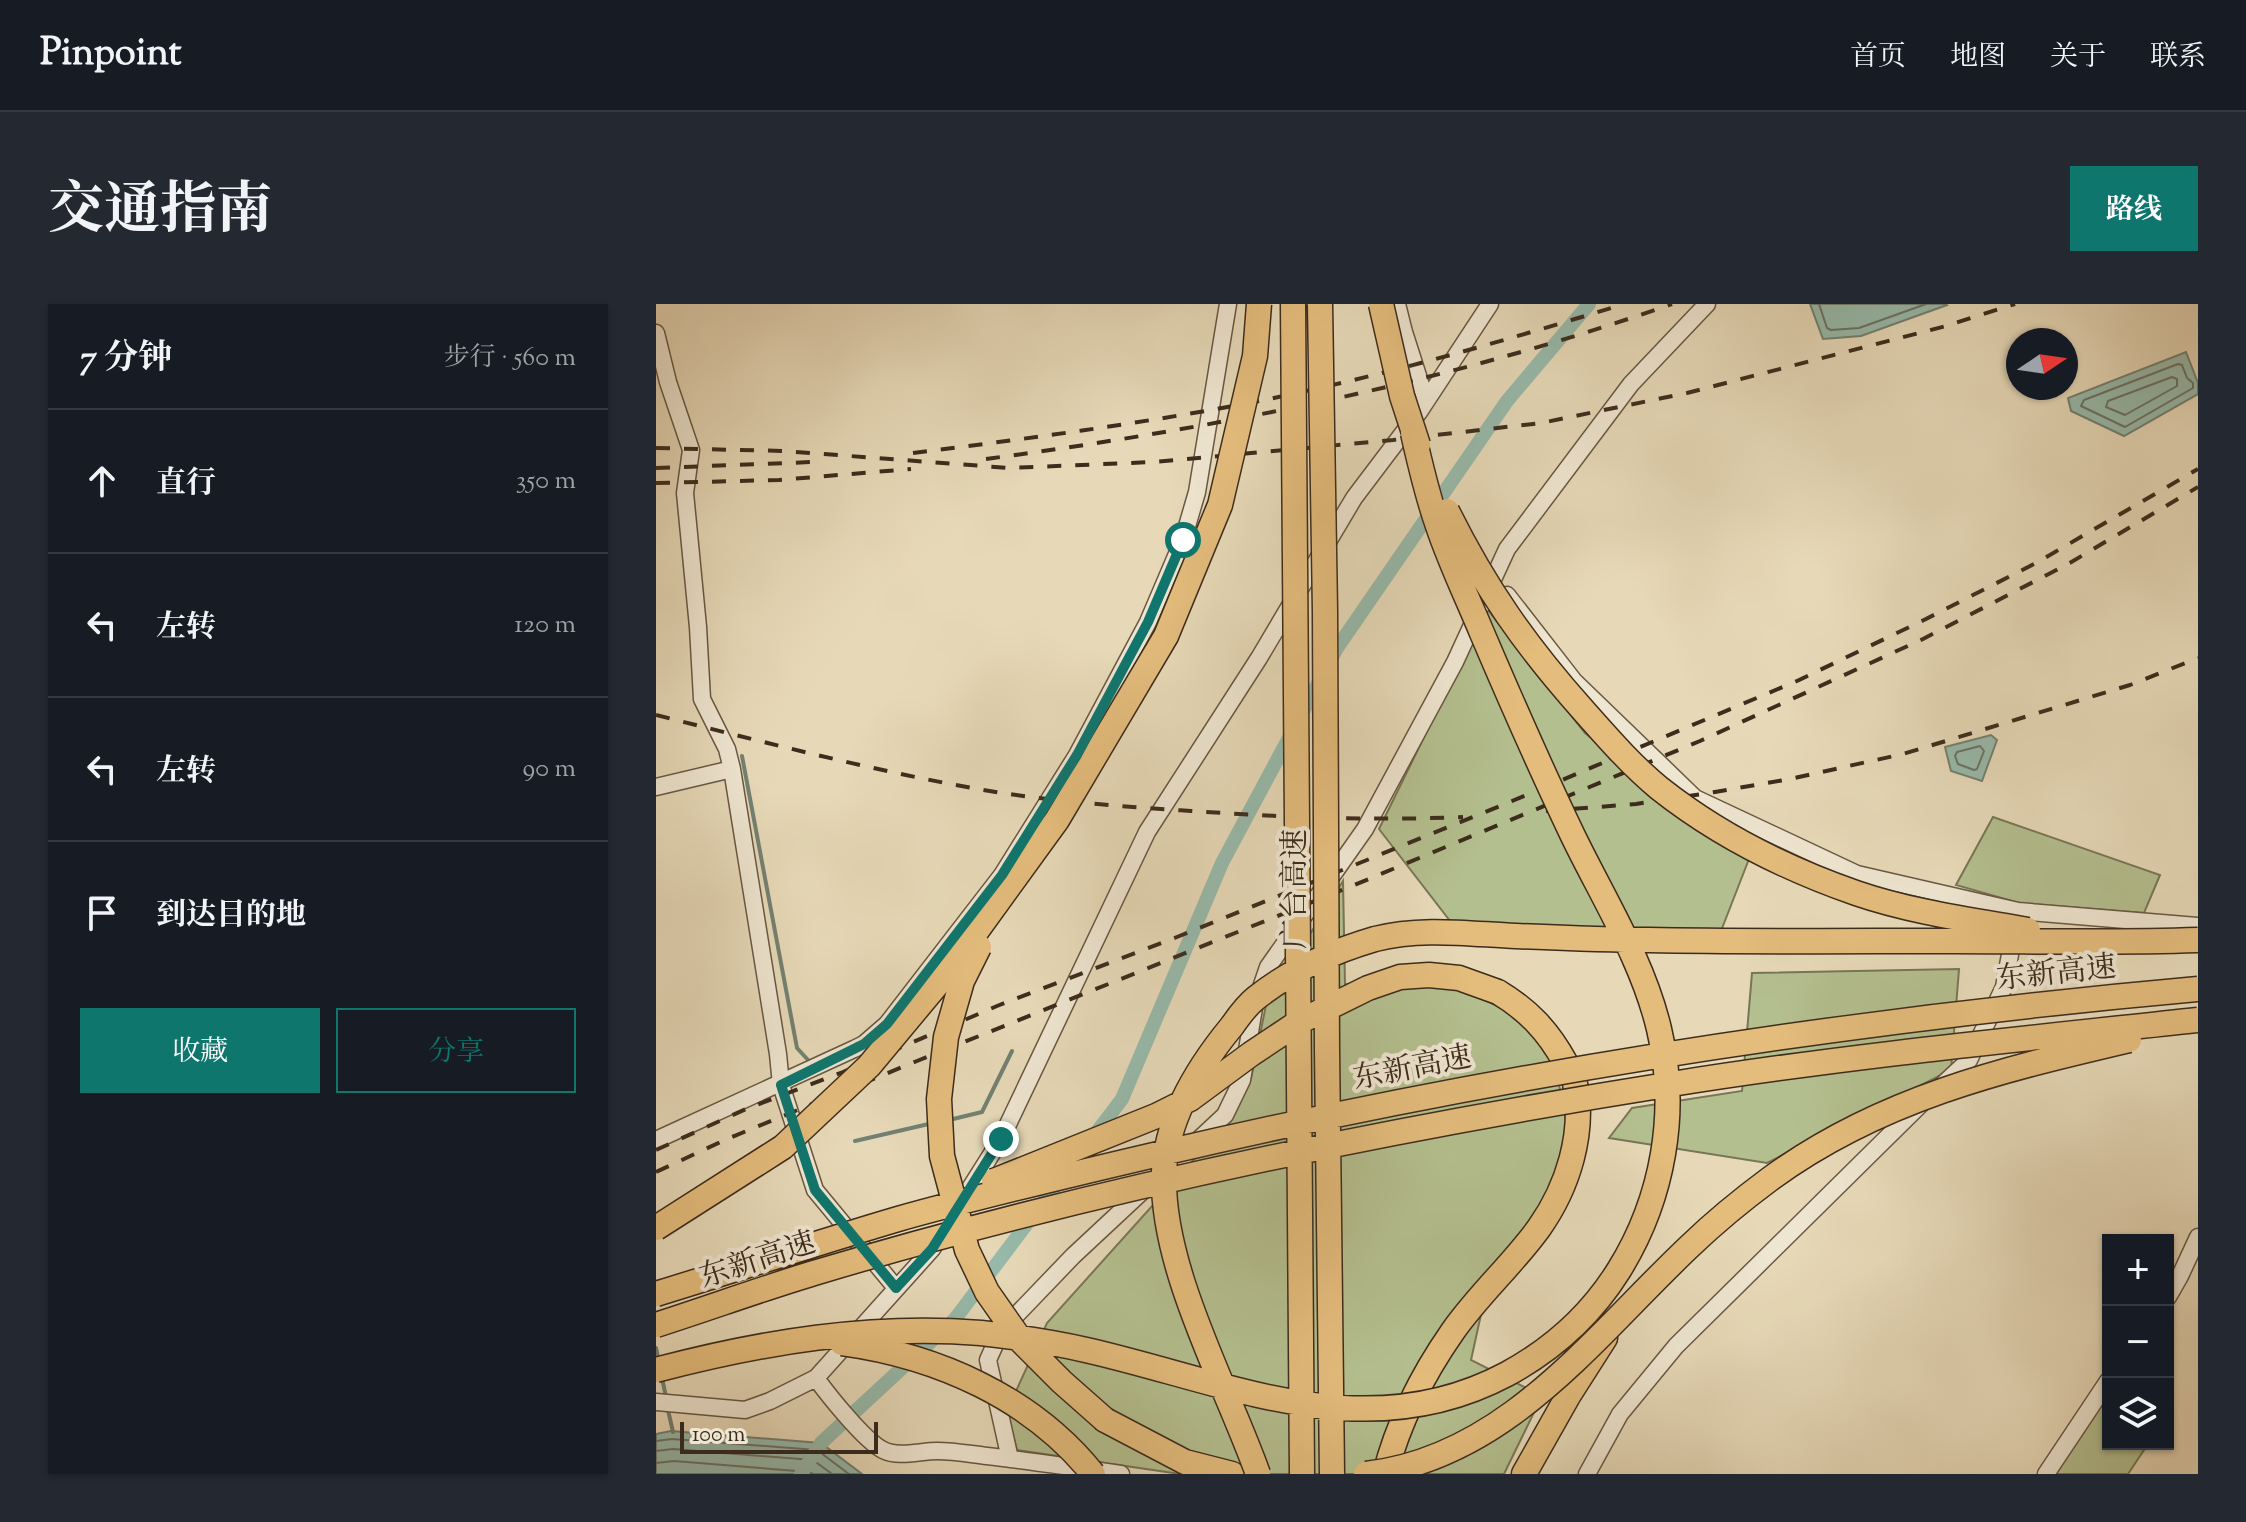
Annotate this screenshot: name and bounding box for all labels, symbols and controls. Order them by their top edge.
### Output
text: Pinpoint [40,28,182,82]
text: 首页 [1850,38,1906,78]
text: 地图 [1950,38,2006,78]
text: 关于 [2050,38,2106,78]
text: 联系 [2150,38,2206,78]
button: 路线 [2070,166,2198,251]
text: 交通指南 [48,173,272,254]
north arrow [2006,328,2078,400]
text: 7 分钟 [80,335,172,384]
text: 步行 · 560 m [444,340,576,377]
icon: ahead [80,459,124,503]
text: 直行 [156,463,216,506]
text: 350 m [516,463,576,500]
route start [1165,522,1201,558]
icon: left [80,603,124,647]
text: 左转 [156,607,216,650]
text: 120 m [514,607,576,644]
icon: left [80,747,124,791]
text: 左转 [156,751,216,794]
text: 90 m [523,751,576,788]
street label: 广台高速 [1275,829,1318,949]
icon: arrive [80,891,124,935]
text: 到达目的地 [156,895,306,938]
street label: 东新高速 [1994,947,2118,1002]
button: 收藏 [80,1008,320,1093]
button: 分享 [336,1008,576,1093]
street label: 东新高速 [1349,1037,1475,1102]
route end [983,1121,1019,1157]
street label: 东新高速 [694,1222,821,1300]
map controls [2102,1234,2174,1450]
button: + [2102,1234,2174,1306]
button: − [2102,1306,2174,1378]
button: layers [2102,1378,2174,1450]
scale bar [680,1418,878,1454]
text: 100 m [692,1420,745,1452]

